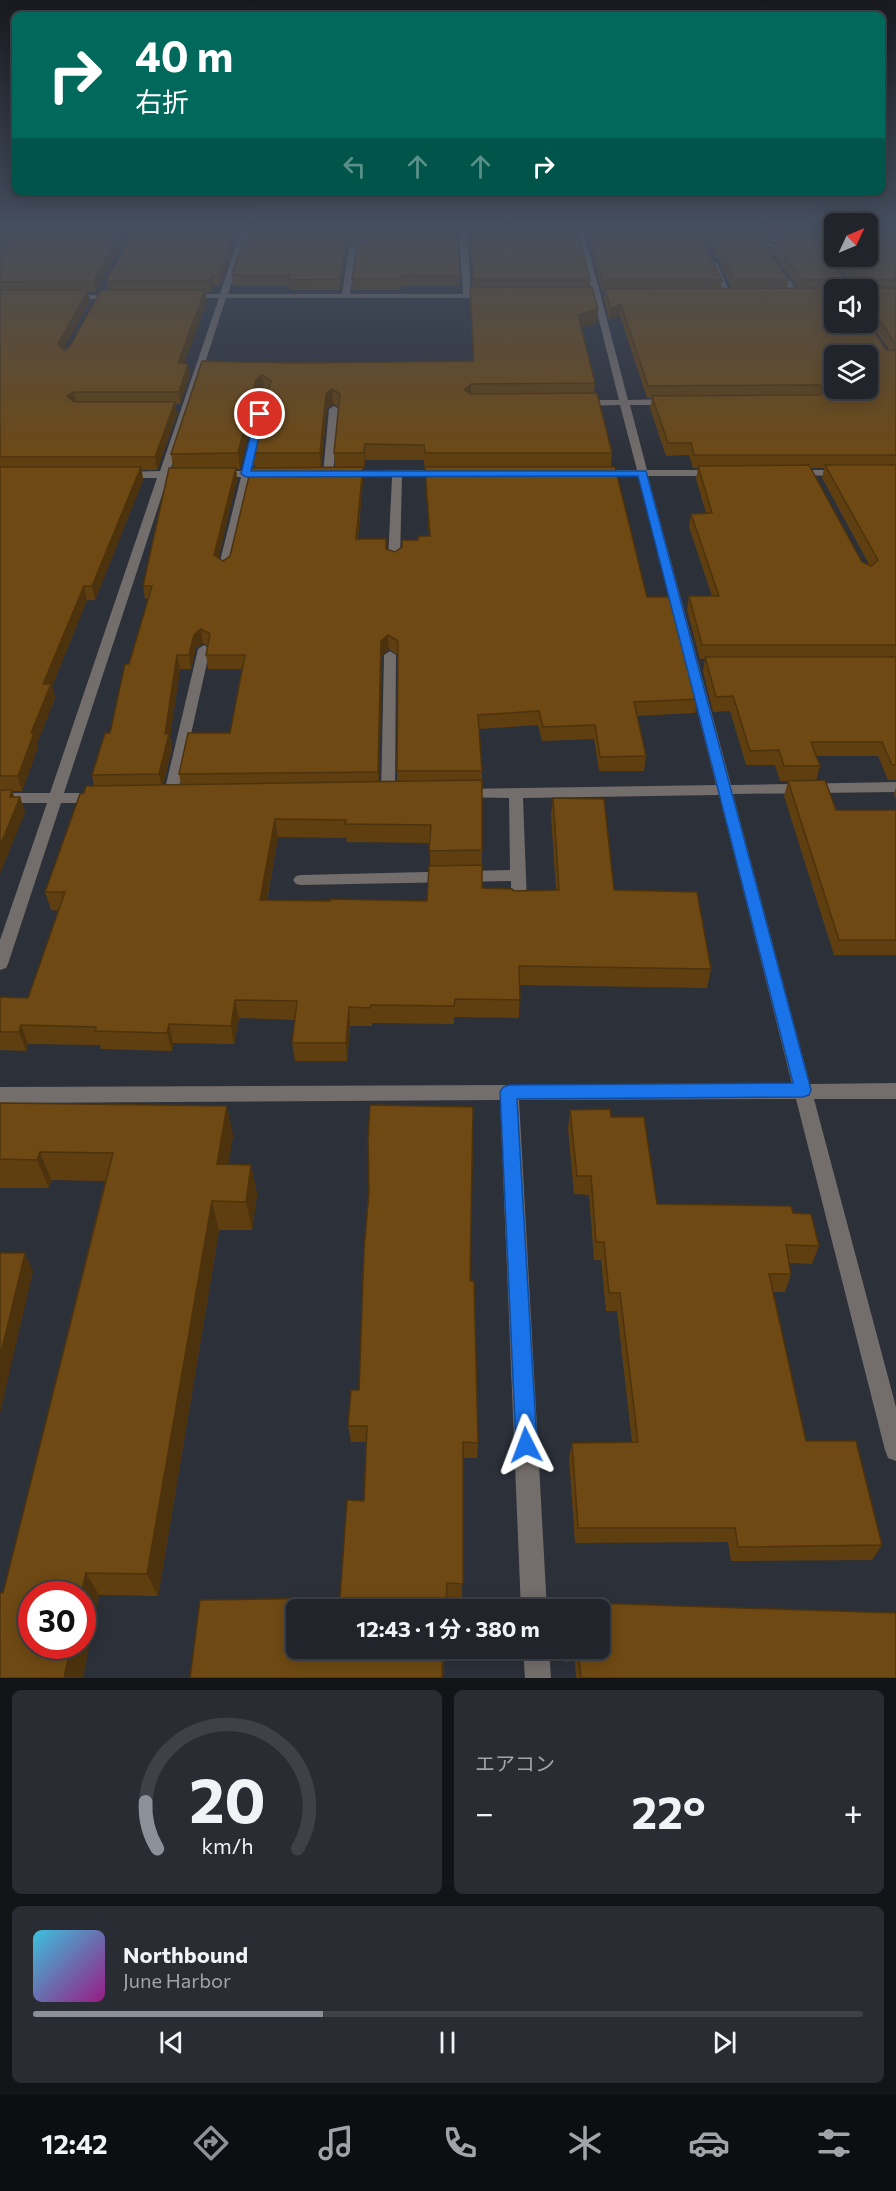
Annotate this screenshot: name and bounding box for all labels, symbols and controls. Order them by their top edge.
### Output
text: 40 m [135,29,233,81]
icon: right [36,36,114,114]
text: 右折 [135,85,189,118]
icon: left [338,150,371,183]
icon: ahead [401,150,434,183]
icon: ahead [464,150,497,183]
icon: right [527,150,560,183]
north arrow [824,213,878,267]
map controls [824,213,878,399]
button: sound [824,279,878,333]
button: layers [824,345,878,399]
pin [234,388,285,439]
icon: arrive [243,397,276,430]
position arrow [494,1413,558,1477]
speed limit sign: 30 [18,1581,96,1659]
text: 12:43 · 1 分 · 380 m [356,1615,540,1642]
text: エアコン [475,1751,555,1775]
text: 20 [189,1760,265,1836]
text: 22° [632,1783,706,1838]
text: − [475,1791,494,1832]
text: + [844,1791,863,1832]
text: km/h [201,1832,253,1858]
text: Northbound [123,1941,248,1968]
text: June Harbor [123,1968,231,1992]
icon: previous [155,2026,188,2059]
icon: pause [431,2026,464,2059]
icon: next [708,2026,741,2059]
icon: directions [190,2122,232,2164]
icon: music [315,2122,357,2164]
icon: phone [439,2122,481,2164]
icon: climate [564,2122,606,2164]
icon: car [688,2122,730,2164]
icon: filters [813,2122,855,2164]
text: 12:42 [41,2127,108,2160]

